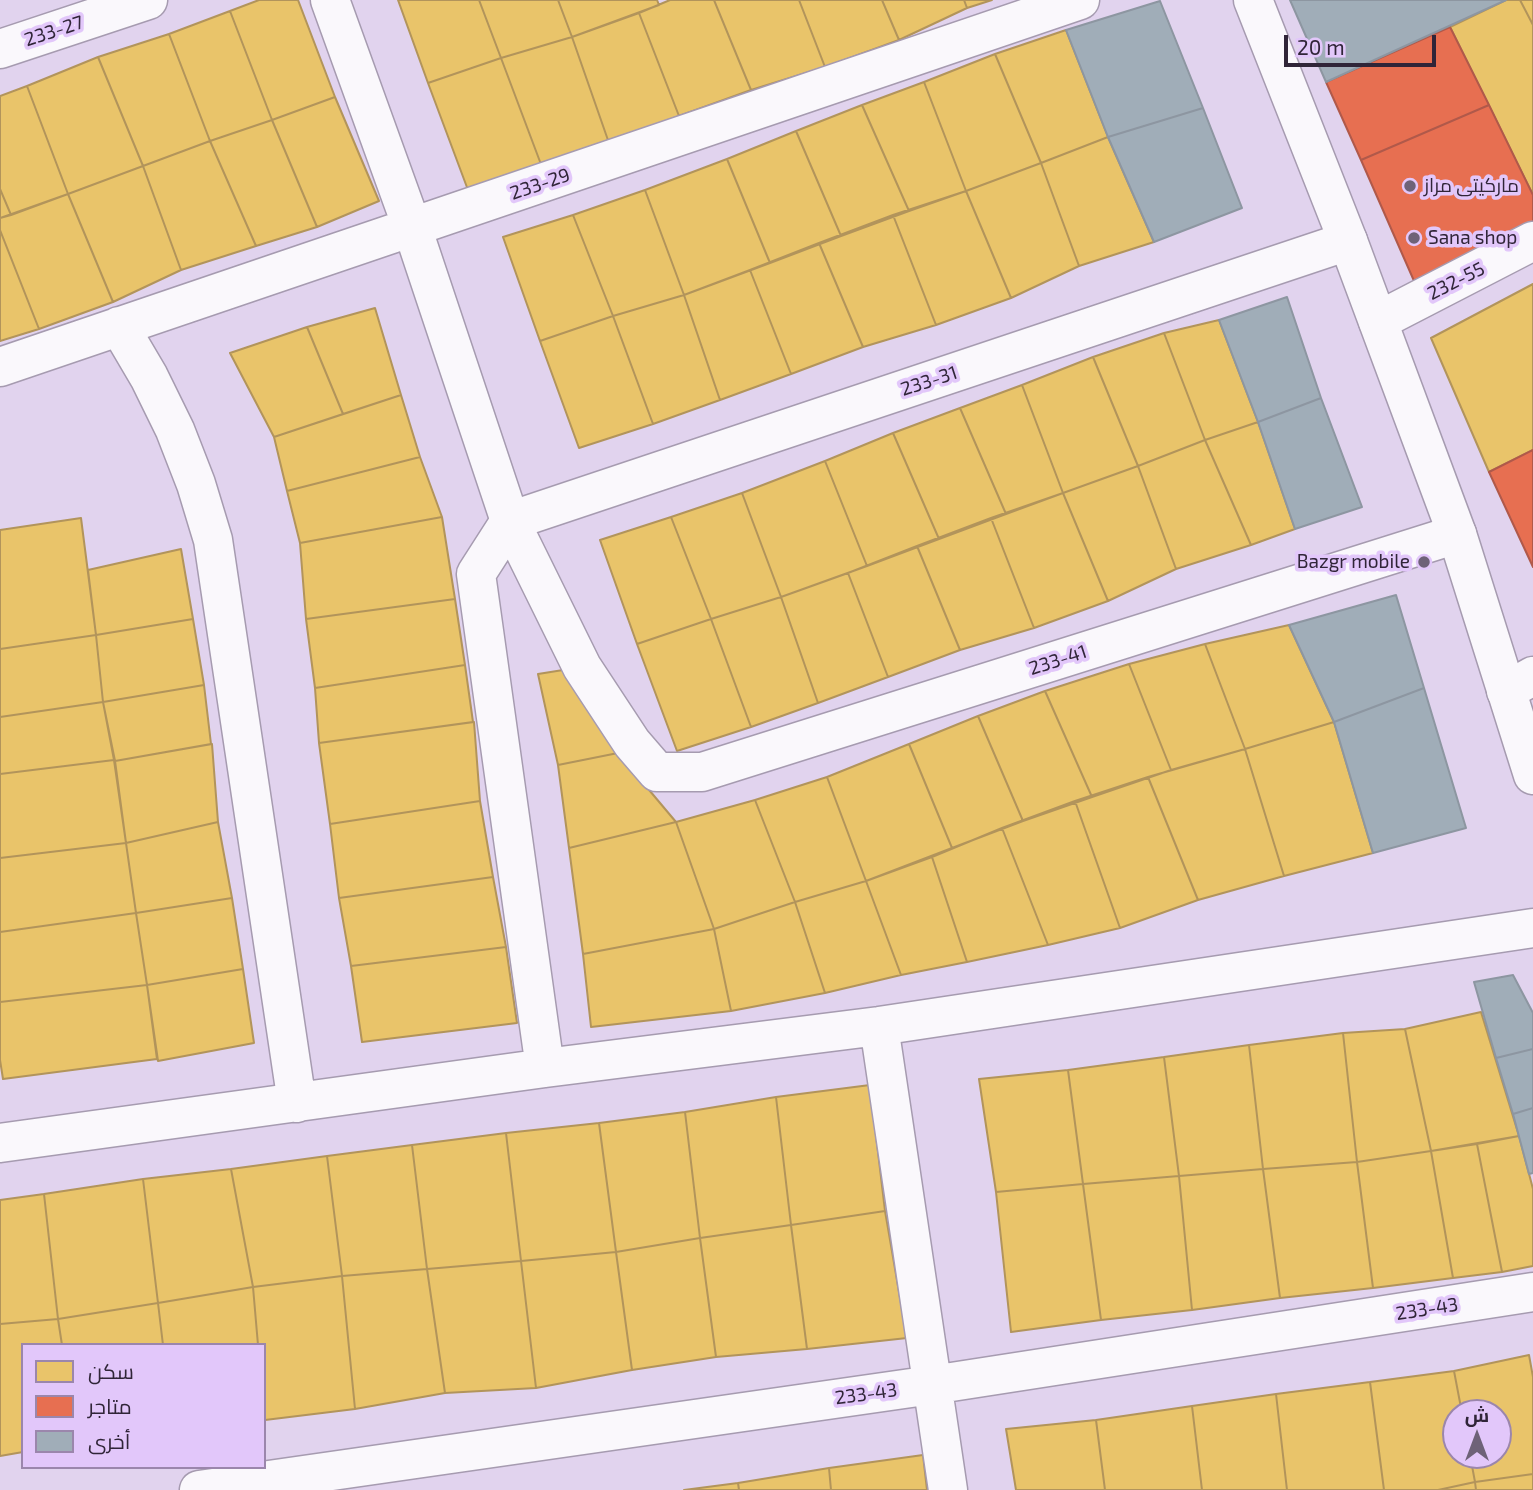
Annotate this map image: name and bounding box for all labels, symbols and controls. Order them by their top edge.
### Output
street label: 233-27 [22,11,86,51]
scale bar [1288,21,1440,65]
text: 20 m [1297,34,1345,59]
street label: 233-29 [507,163,573,205]
place label: مارکیتی مراز [1424,175,1519,197]
marker: مارکیتی مراز [1402,178,1418,194]
place label: Sana shop [1428,227,1517,249]
marker: Sana shop [1406,230,1422,246]
street label: 232-55 [1424,257,1488,305]
street label: 233-31 [898,361,960,401]
place label: Bazgr mobile [1297,551,1410,573]
marker: Bazgr mobile [1416,554,1432,570]
street label: 233-41 [1026,640,1090,680]
street label: 233-43 [1394,1293,1460,1325]
legend [21,1343,266,1469]
text: سكن [88,1358,134,1383]
street label: 233-43 [833,1378,899,1410]
text: متاجر [88,1393,132,1418]
north arrow [1442,1399,1512,1469]
text: ش [1465,1403,1489,1426]
text: أخرى [88,1428,130,1453]

